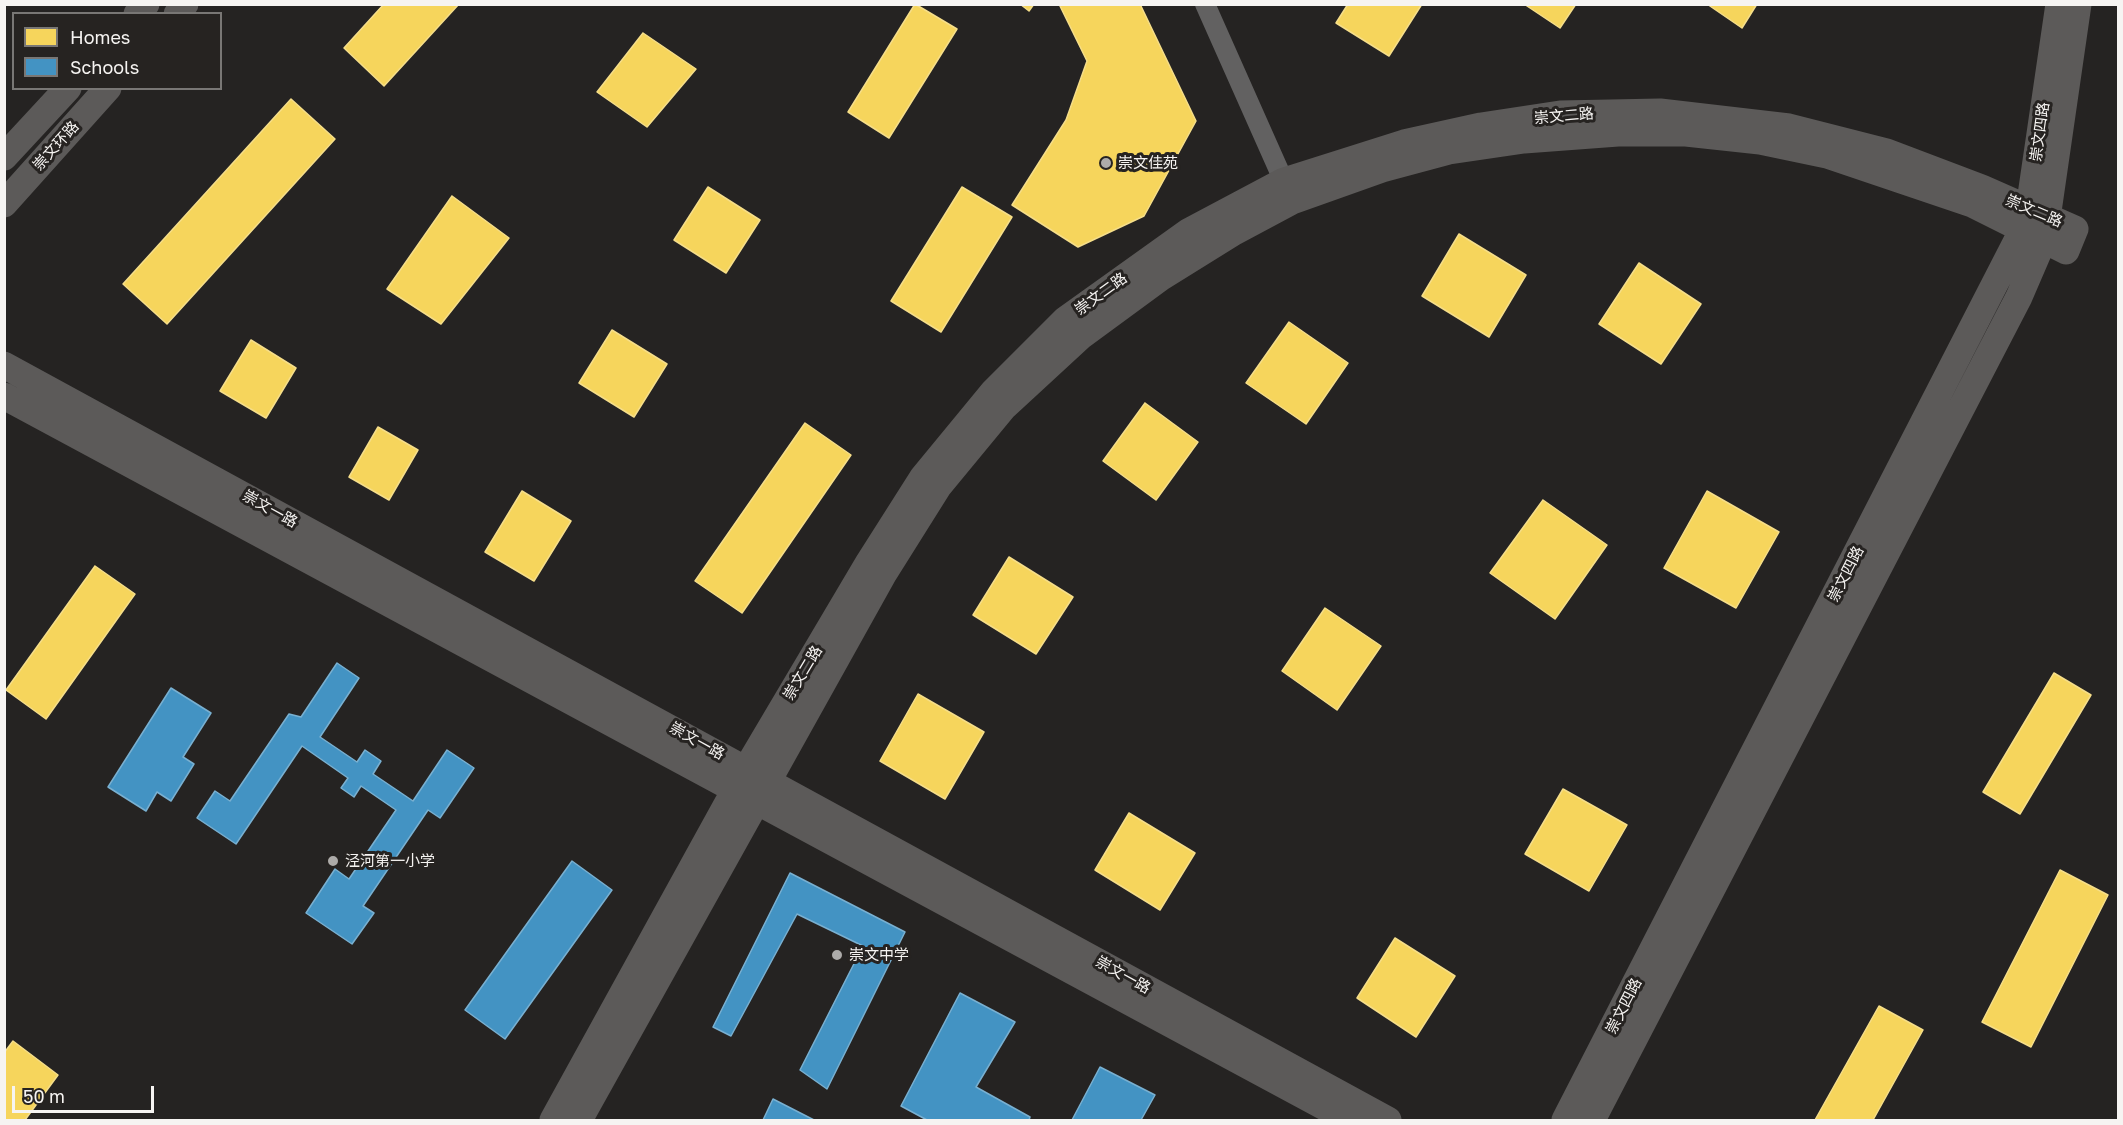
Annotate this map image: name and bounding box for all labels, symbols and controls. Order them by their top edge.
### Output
legend [12,12,222,90]
text: Homes [70,26,130,48]
text: Schools [70,56,139,78]
street label: 崇文四路 [2027,101,2053,163]
street label: 崇文二路 [1533,104,1595,128]
street label: 崇文环路 [29,118,83,174]
place label: 崇文佳苑 [1118,154,1178,172]
marker: 崇文佳苑 [1099,156,1113,170]
street label: 崇文二路 [2003,191,2065,231]
street label: 崇文二路 [1071,269,1131,319]
street label: 崇文一路 [239,487,301,531]
street label: 崇文四路 [1824,543,1868,605]
street label: 崇文二路 [780,643,826,703]
street label: 崇文一路 [666,719,728,763]
place label: 泾河第一小学 [345,852,435,870]
marker: 泾河第一小学 [326,854,340,868]
place label: 崇文中学 [849,946,909,964]
marker: 崇文中学 [830,948,844,962]
street label: 崇文一路 [1092,953,1154,997]
street label: 崇文四路 [1602,975,1646,1037]
scale bar [15,1074,158,1112]
text: 50 m [23,1085,65,1107]

